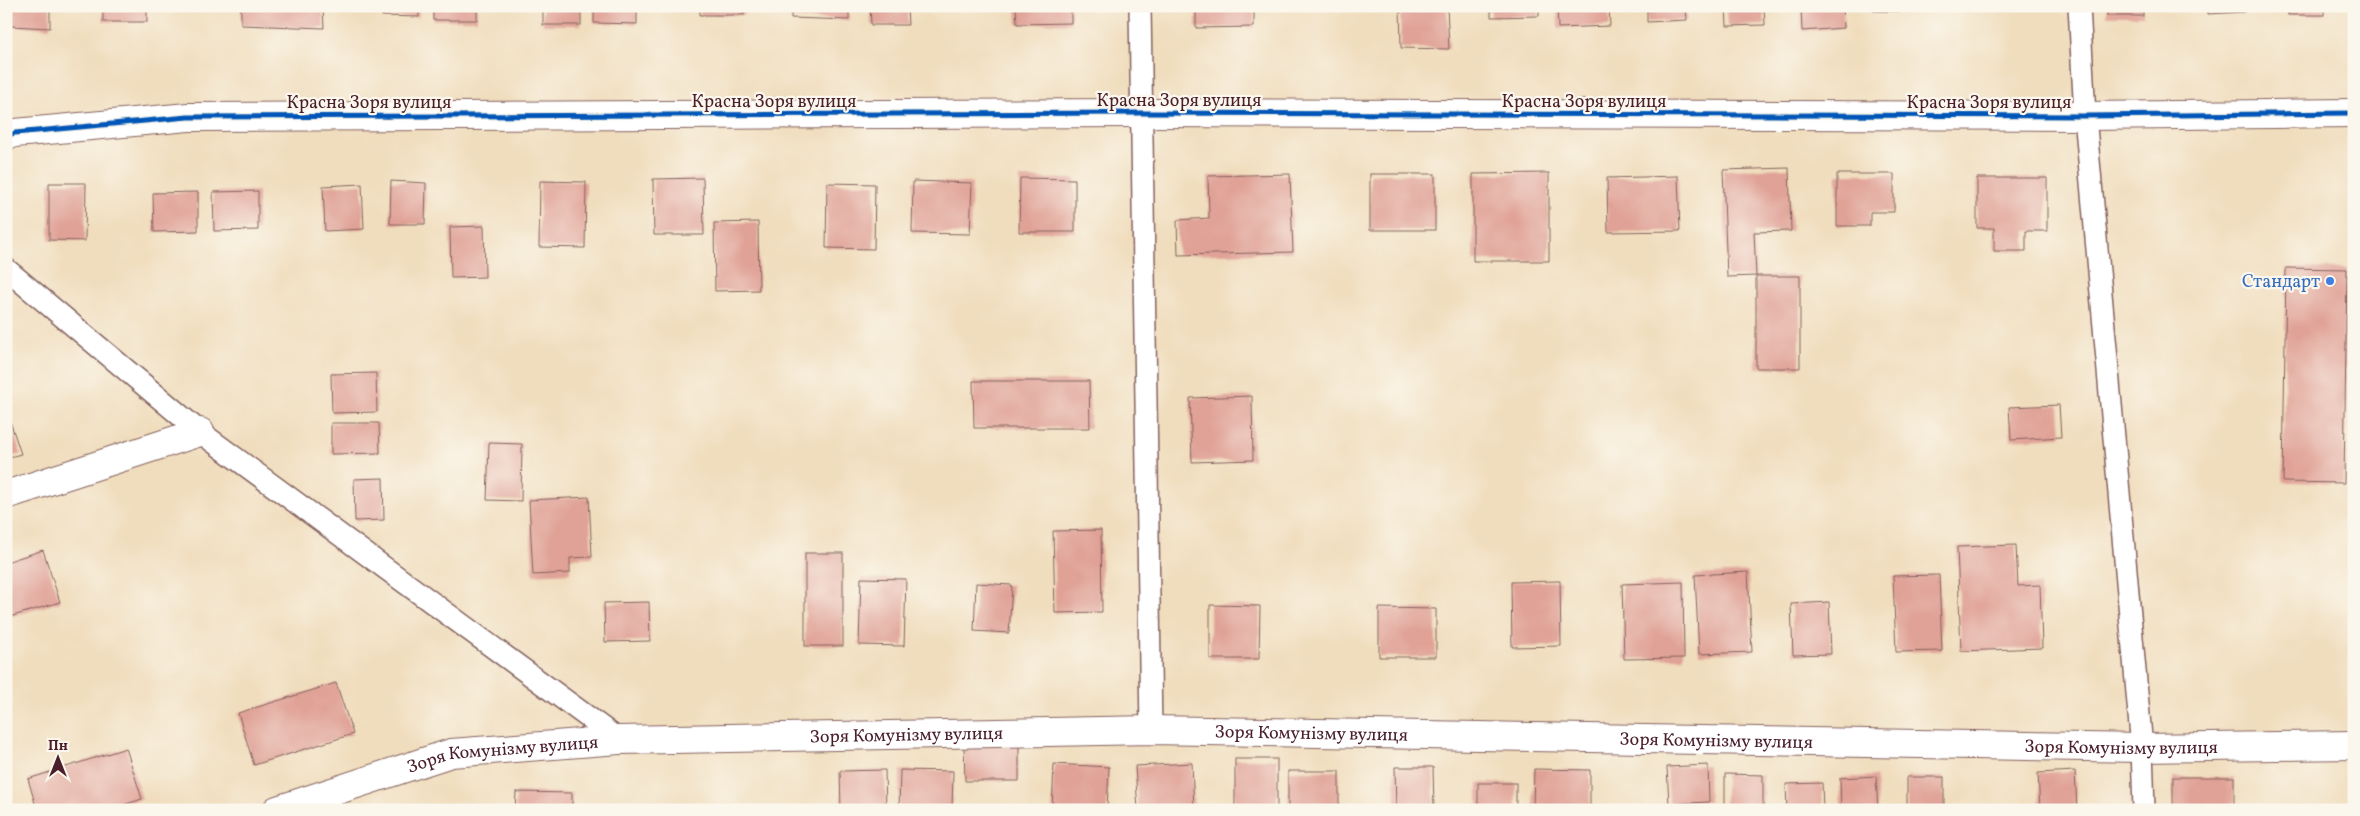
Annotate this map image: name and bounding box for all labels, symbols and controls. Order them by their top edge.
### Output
street label: Красна Зоря вулиця [1097,89,1261,114]
street label: Красна Зоря вулиця [692,90,856,115]
street label: Красна Зоря вулиця [1502,90,1666,115]
street label: Красна Зоря вулиця [287,91,451,116]
street label: Красна Зоря вулиця [1907,91,2071,116]
place label: Стандарт [2242,270,2320,295]
marker: Стандарт [2324,275,2336,287]
street label: Зоря Комунізму вулиця [1214,720,1408,749]
street label: Зоря Комунізму вулиця [809,722,1003,750]
street label: Зоря Комунізму вулиця [1619,728,1813,756]
street label: Зоря Комунізму вулиця [404,731,599,781]
north arrow [32,734,82,784]
street label: Зоря Комунізму вулиця [2024,735,2218,762]
text: Пн [48,737,68,756]

